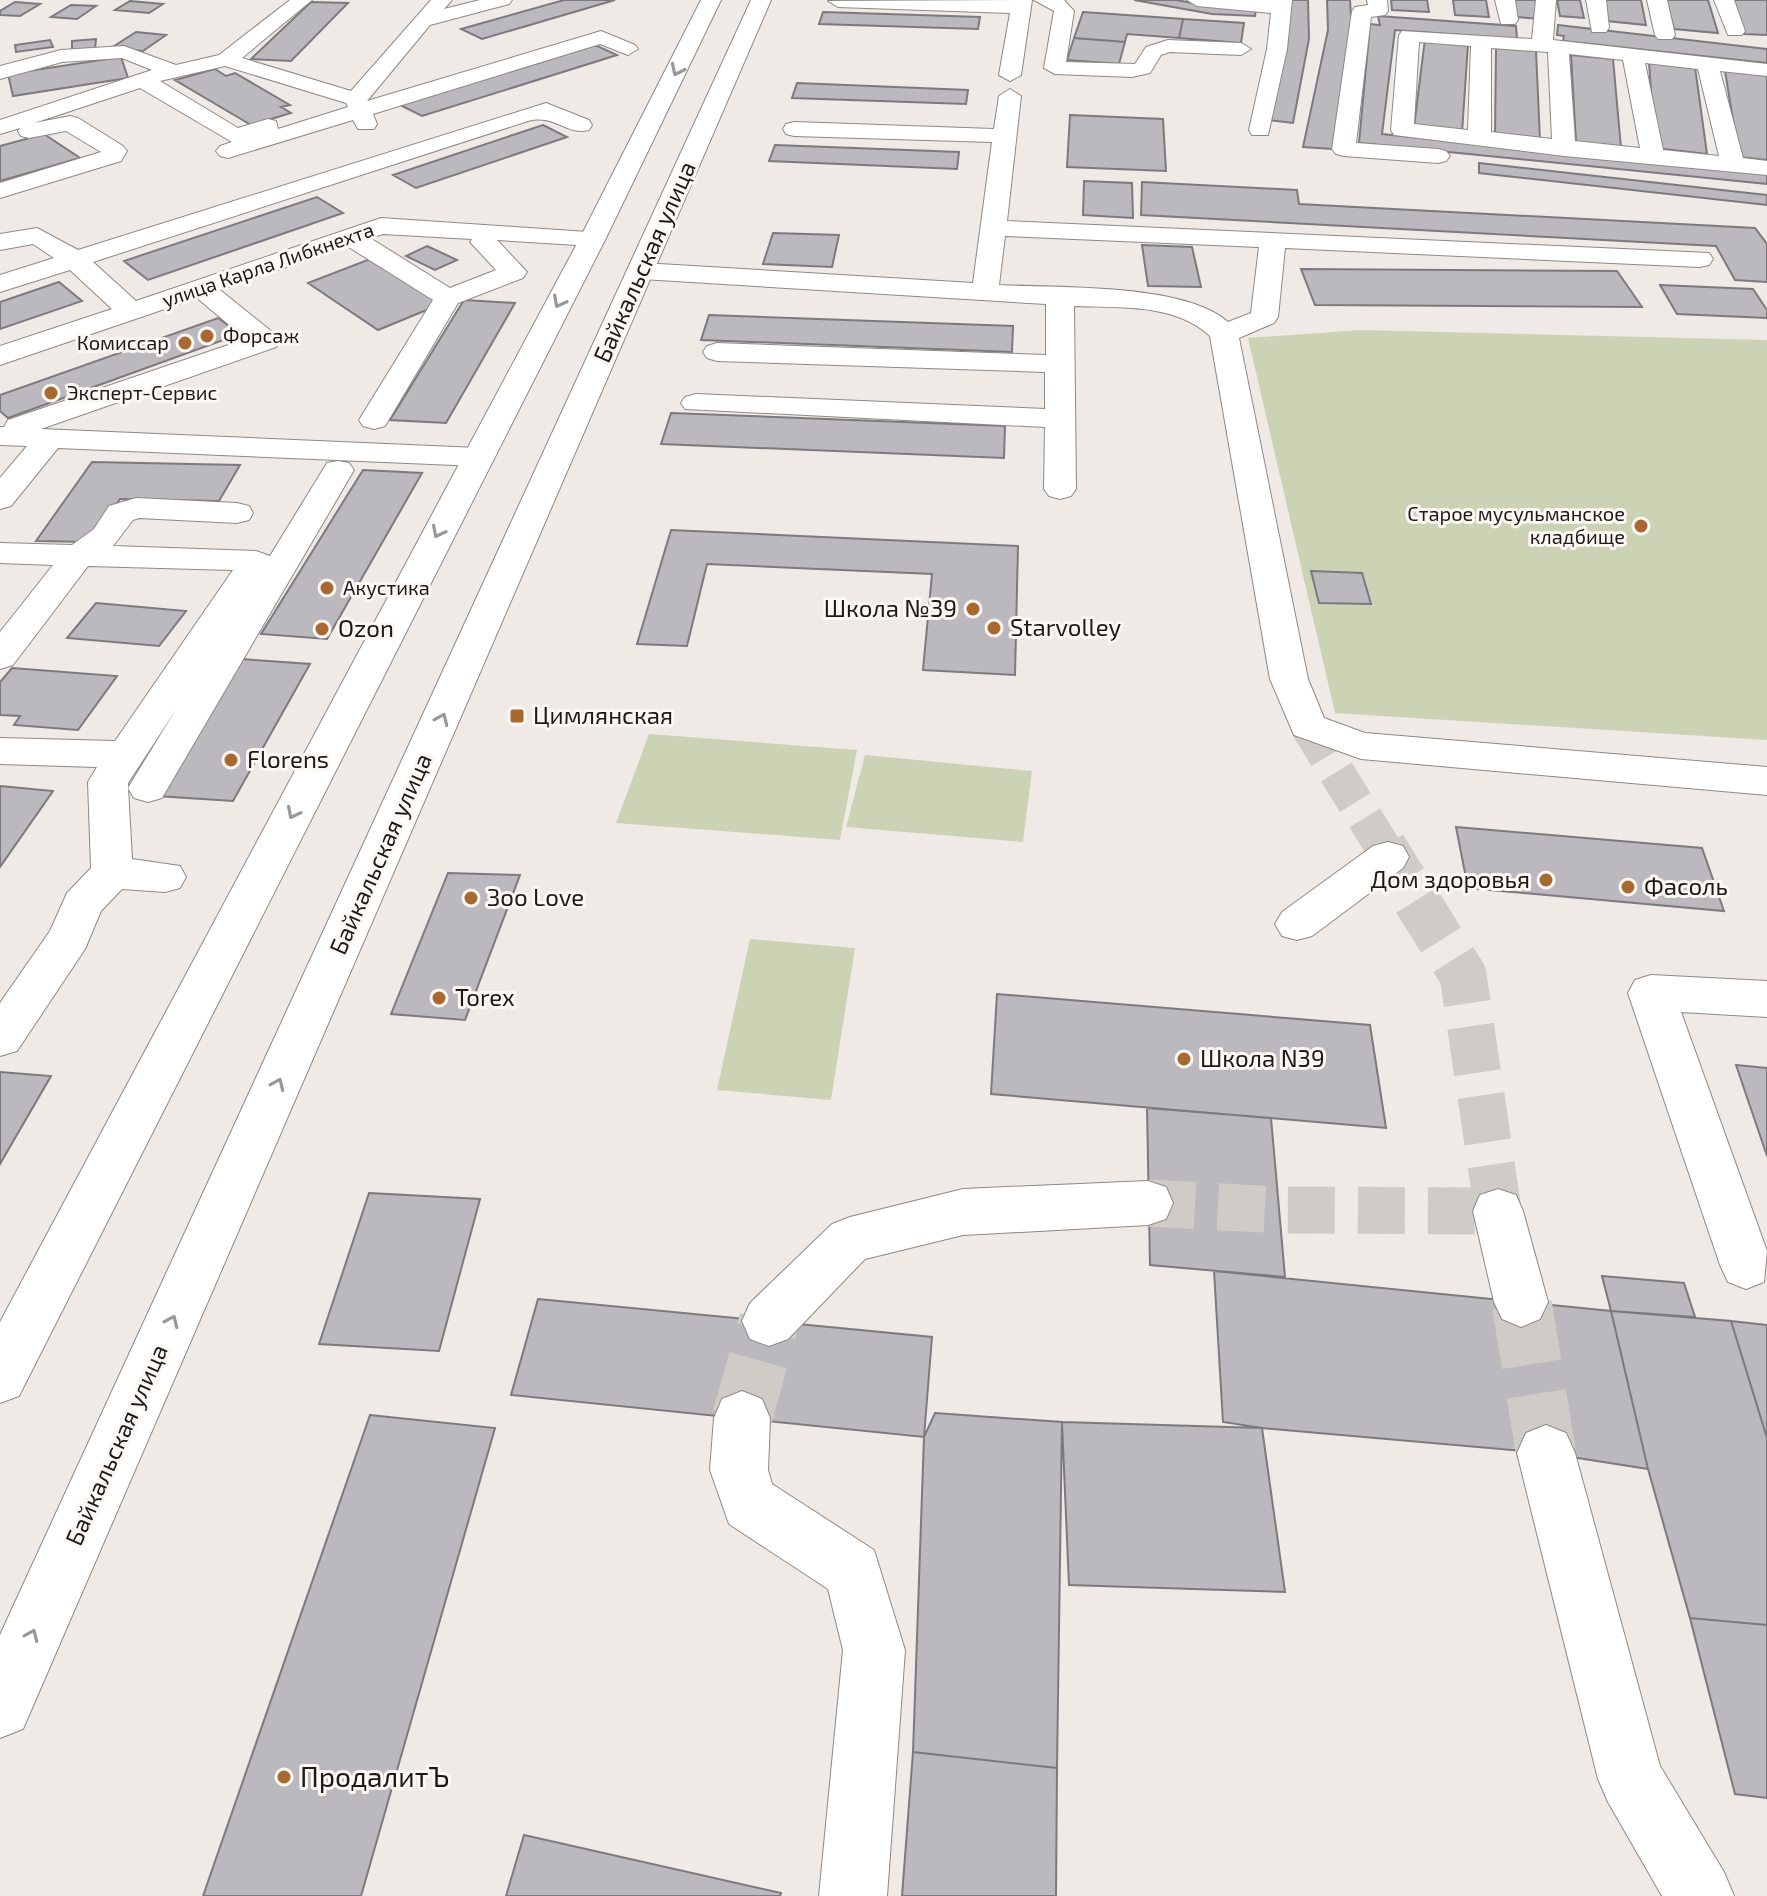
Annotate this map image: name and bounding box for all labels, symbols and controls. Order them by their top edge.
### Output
one-way arrow [671,61,686,76]
street label: Байкальская улица [586,156,702,367]
street label: улица Карла Либкнехта [159,217,377,313]
one-way arrow [554,293,569,308]
place label: Форсаж [223,323,299,347]
marker: Форсаж [198,327,216,345]
place label: Комиссар [77,330,169,354]
marker: Комиссар [176,334,194,352]
place label: Эксперт-Сервис [67,380,217,404]
marker: Эксперт-Сервис [42,384,60,402]
place label: Старое мусульманское кладбище [1407,501,1625,548]
marker: Старое мусульманское кладбище [1632,517,1650,535]
one-way arrow [433,524,448,538]
place label: Акустика [343,575,430,600]
marker: Акустика [318,579,336,597]
place label: Школа №39 [824,593,957,622]
marker: Школа №39 [964,600,982,618]
place label: Starvolley [1010,612,1122,641]
place label: Ozon [338,613,394,642]
marker: Starvolley [985,619,1003,637]
marker: Ozon [313,620,331,638]
place label: Цимлянская [533,700,673,729]
marker: Цимлянская [508,707,526,725]
one-way arrow [432,712,448,727]
place label: Florens [247,744,329,773]
street label: Байкальская улица [322,748,438,959]
marker: Florens [222,751,240,769]
one-way arrow [287,804,302,819]
place label: Дом здоровья [1370,864,1530,893]
marker: Дом здоровья [1537,871,1555,889]
place label: Фасоль [1644,871,1728,900]
marker: Фасоль [1619,878,1637,896]
place label: Зоо Love [487,882,584,911]
marker: Зоо Love [462,889,480,907]
place label: Torex [455,982,515,1011]
marker: Torex [430,989,448,1007]
place label: Школа N39 [1200,1043,1325,1072]
marker: Школа N39 [1175,1050,1193,1068]
one-way arrow [269,1078,285,1092]
one-way arrow [163,1315,179,1329]
street label: Байкальская улица [58,1339,174,1550]
one-way arrow [22,1629,38,1643]
place label: ПродалитЪ [300,1759,449,1793]
marker: ПродалитЪ [275,1768,293,1786]

